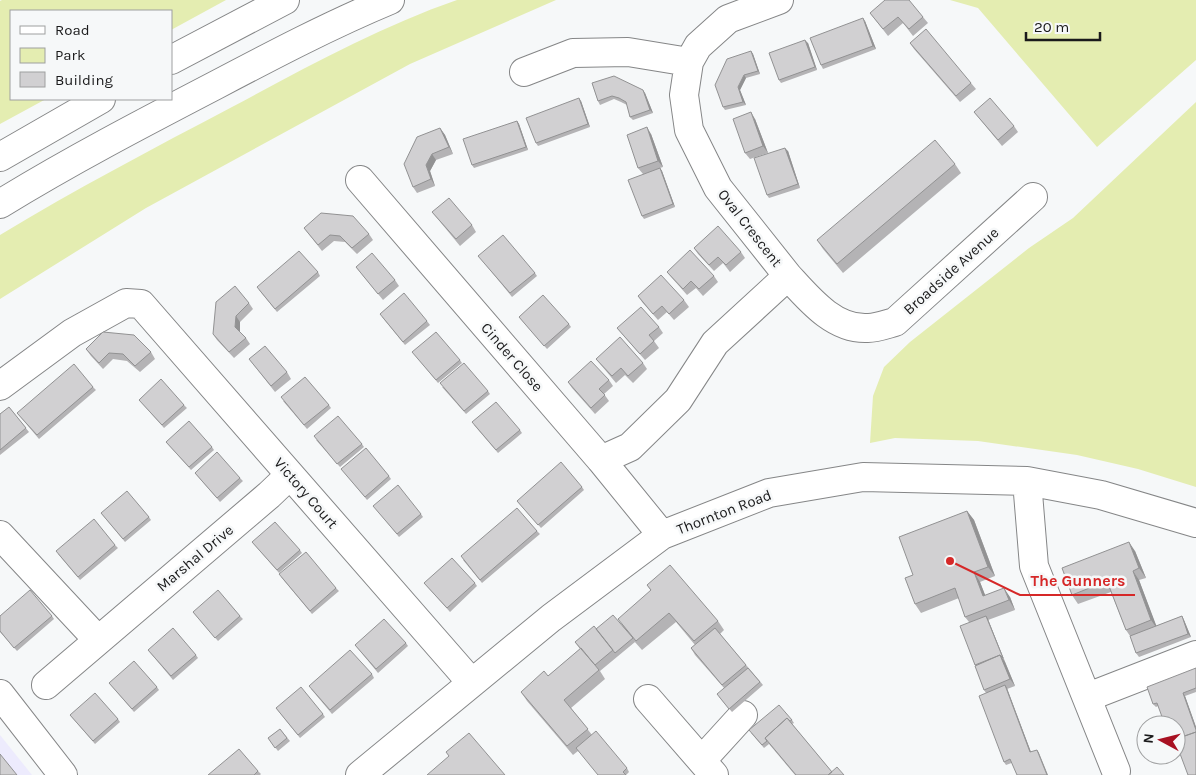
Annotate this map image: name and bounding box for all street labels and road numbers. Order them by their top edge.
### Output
street label: Oval Crescent [714,186,786,271]
street label: Broadside Avenue [900,224,1002,318]
street label: Cinder Close [477,319,547,395]
street label: Victory Court [270,454,342,532]
street label: Thornton Road [674,486,774,538]
street label: Marshal Drive [153,521,237,595]

